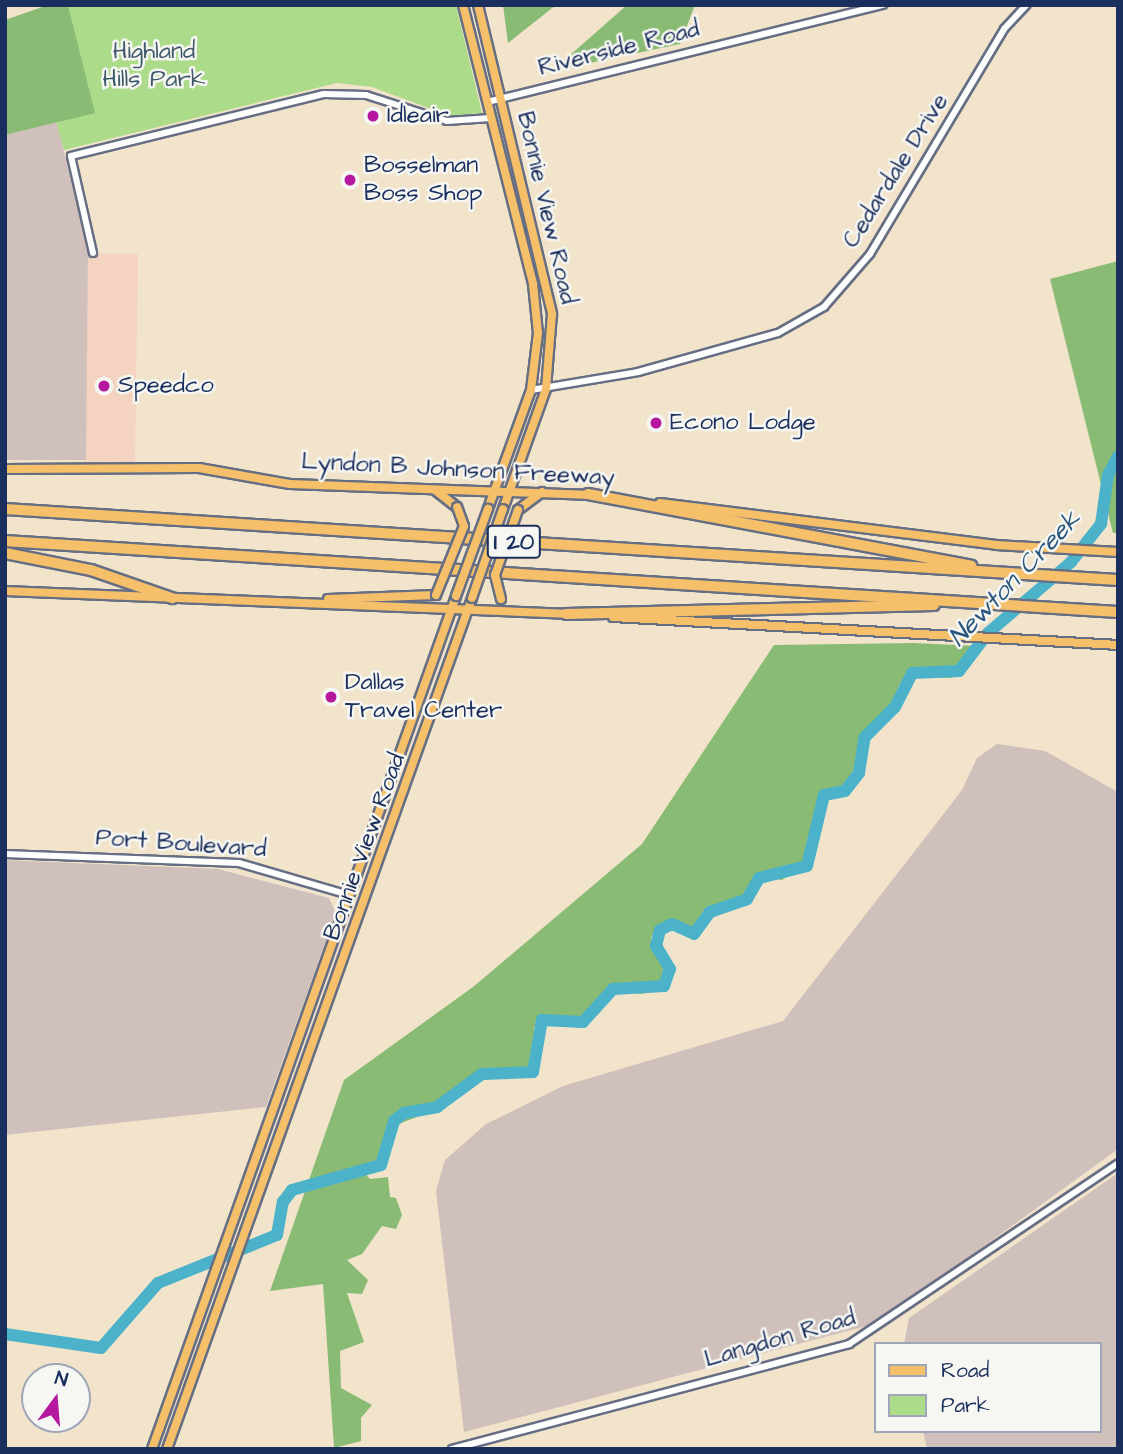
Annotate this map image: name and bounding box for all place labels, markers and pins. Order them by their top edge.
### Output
place label: Idleair [387,102,449,130]
marker: Idleair [365,108,381,124]
place label: Bosselman Boss Shop [364,152,482,208]
marker: Bosselman Boss Shop [342,172,358,188]
place label: Speedco [118,372,214,400]
marker: Speedco [96,378,112,394]
place label: Econo Lodge [670,409,816,437]
marker: Econo Lodge [648,415,664,431]
place label: Dallas Travel Center [345,669,502,725]
marker: Dallas Travel Center [323,689,339,705]

